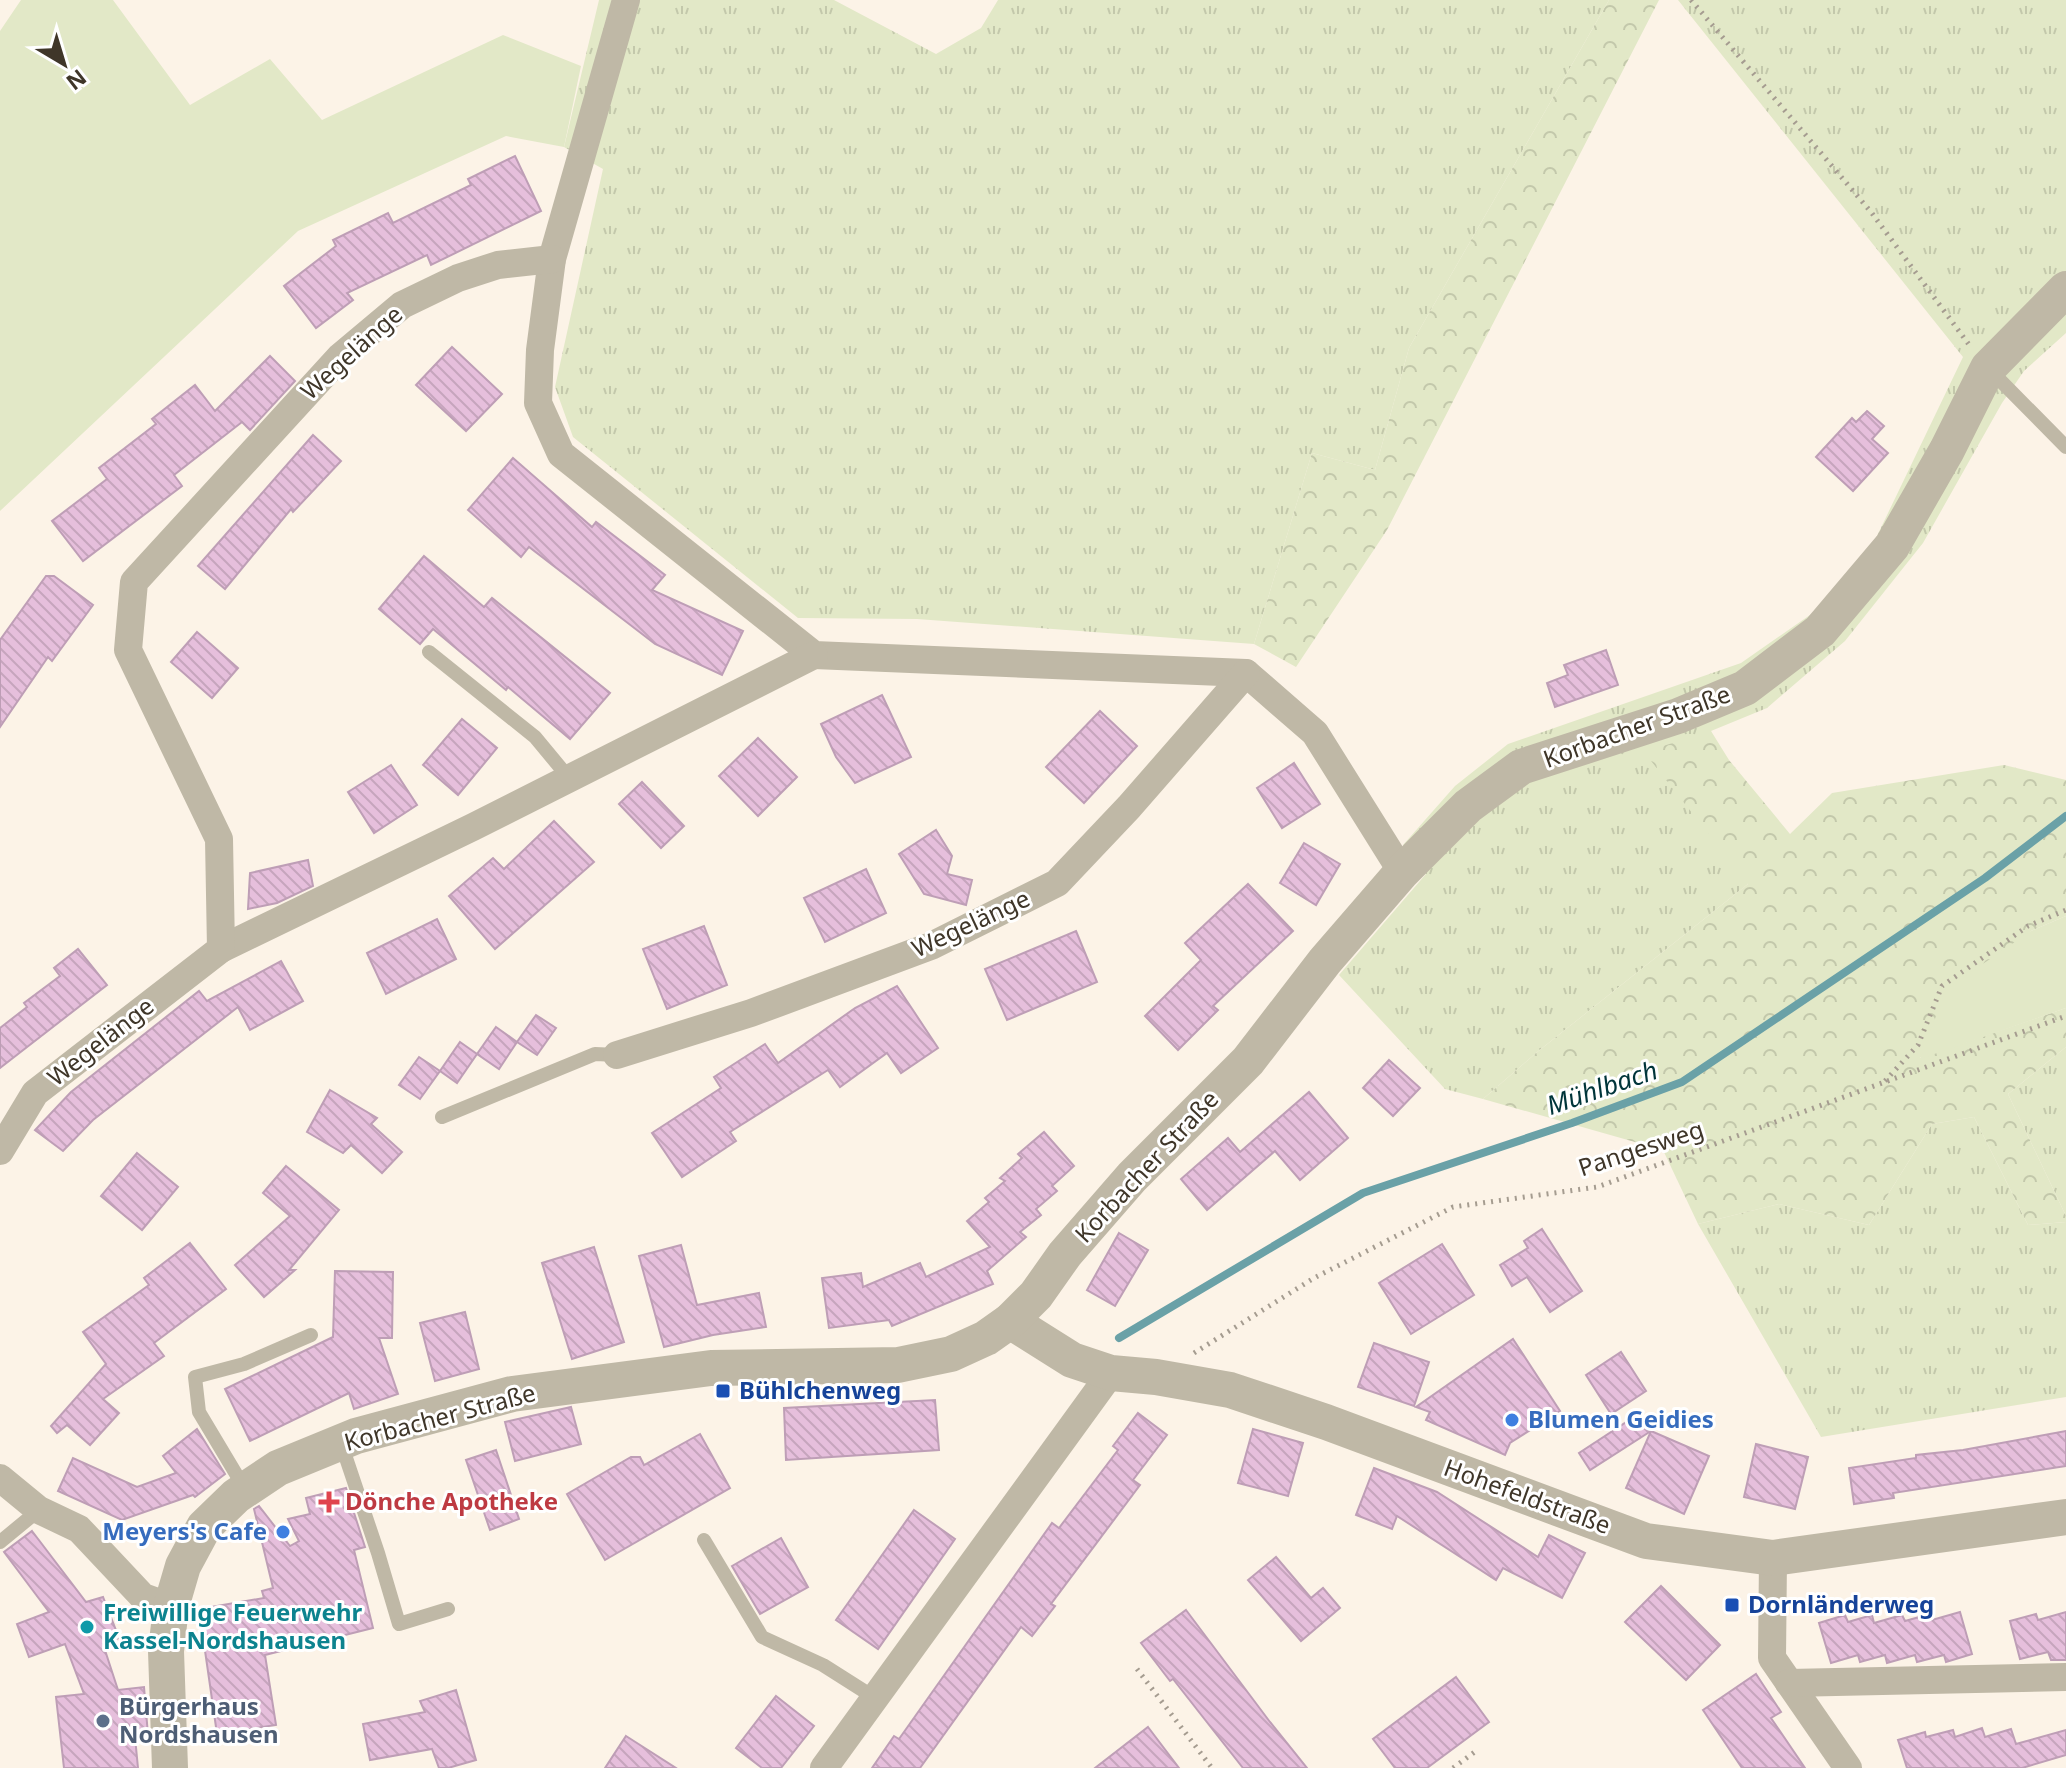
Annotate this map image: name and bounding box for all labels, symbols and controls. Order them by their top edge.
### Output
north arrow [24,24,104,104]
text: N [61,63,93,98]
street label: Wegelänge [293,297,409,406]
street label: Korbacher Straße [1538,676,1735,775]
street label: Wegelänge [906,881,1035,964]
street label: Wegelänge [40,989,160,1093]
water label: Mühlbach [1541,1051,1662,1123]
street label: Korbacher Straße [1067,1083,1225,1249]
street label: Pangesweg [1574,1112,1707,1183]
place label: Bühlchenweg [739,1373,901,1406]
street label: Korbacher Straße [340,1375,539,1458]
marker: Bühlchenweg [714,1382,732,1400]
place label: Blumen Geidies [1528,1402,1714,1435]
marker: Blumen Geidies [1503,1411,1521,1429]
street label: Hohefeldstraße [1440,1450,1615,1541]
place label: Dönche Apotheke [345,1484,558,1517]
marker: Dönche Apotheke [320,1493,338,1511]
place label: Meyers's Cafe [102,1514,267,1547]
marker: Meyers's Cafe [274,1523,292,1541]
place label: Dornländerweg [1748,1587,1934,1620]
place label: Freiwillige Feuerwehr Kassel-Nordshausen [103,1595,362,1656]
marker: Dornländerweg [1723,1596,1741,1614]
marker: Freiwillige Feuerwehr Kassel-Nordshausen [78,1618,96,1636]
place label: Bürgerhaus Nordshausen [119,1689,279,1750]
marker: Bürgerhaus Nordshausen [94,1712,112,1730]

